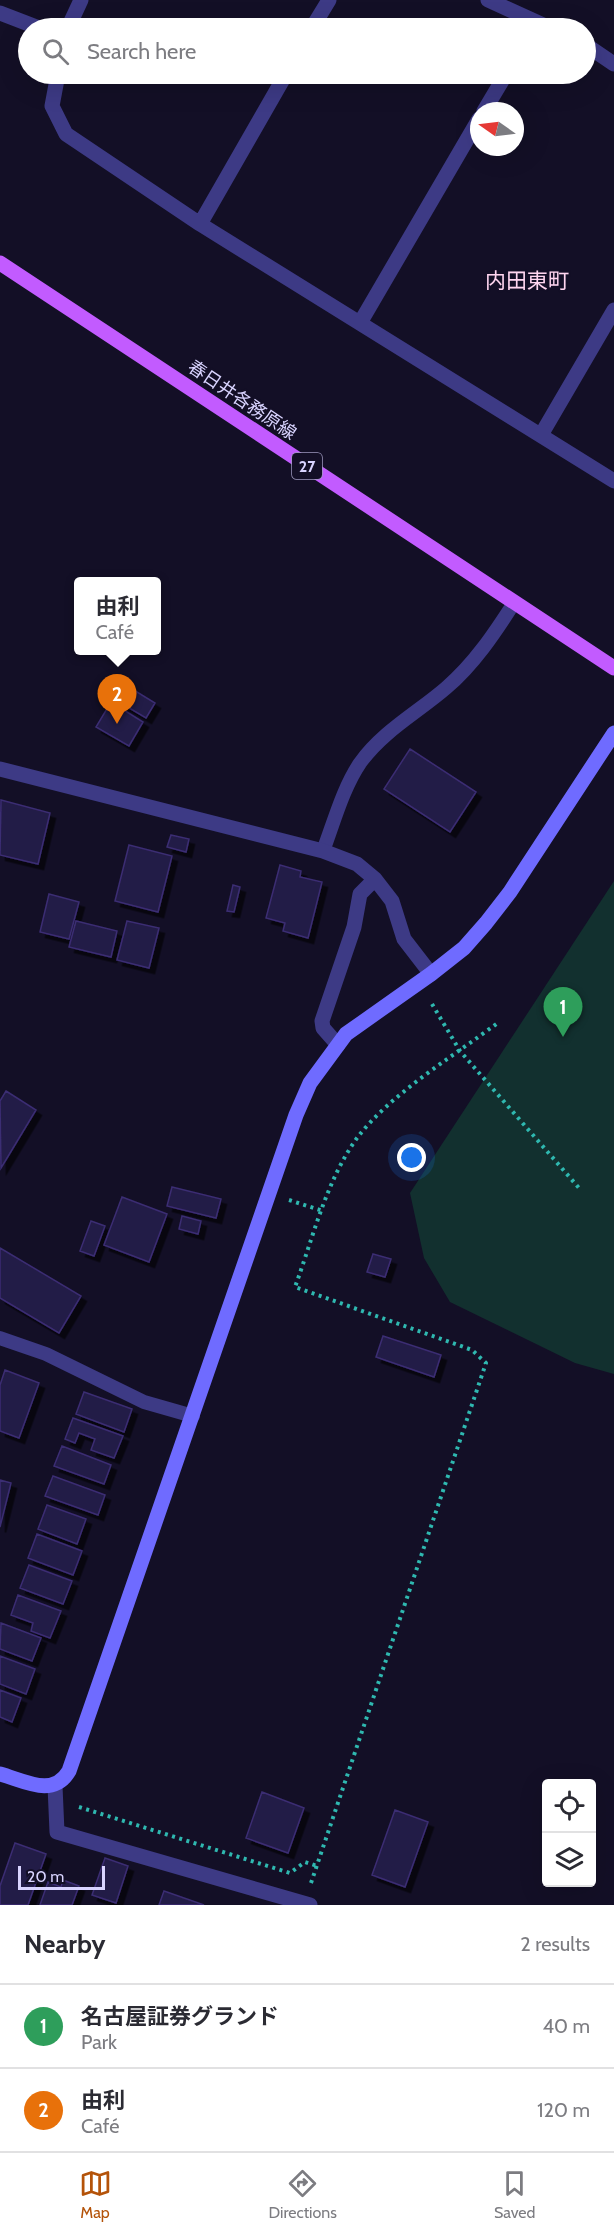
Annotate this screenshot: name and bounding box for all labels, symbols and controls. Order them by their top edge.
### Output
search box [18,18,596,84]
icon: search [39,35,72,68]
text: Search here [87,38,196,65]
north arrow [470,102,524,156]
district label: 内田東町 [485,268,569,293]
street label: 春日井各務原線 [184,356,300,444]
road number: 27 [292,453,322,479]
popup [74,577,161,655]
text: 由利 [95,593,140,620]
text: Café [95,620,134,644]
pin: 2 [98,674,136,724]
pin: 1 [544,988,582,1037]
your location [397,1143,426,1172]
map controls [542,1779,596,1887]
button: locate [542,1779,596,1833]
button: layers [542,1833,596,1887]
scale bar [18,1863,105,1890]
text: 20 m [27,1867,64,1886]
text: Nearby [24,1928,105,1960]
text: 2 results [520,1932,590,1956]
text: 名古屋証券グランド [81,2003,279,2030]
text: 1 [40,2014,47,2038]
text: 40 m [542,2014,590,2038]
text: Park [81,2030,117,2054]
text: 由利 [81,2087,125,2114]
text: 2 [38,2098,49,2122]
text: 120 m [537,2098,590,2122]
text: Café [81,2114,119,2138]
tab: Map [79,2167,112,2222]
tab: Directions [269,2167,337,2222]
tab: Saved [494,2167,535,2222]

